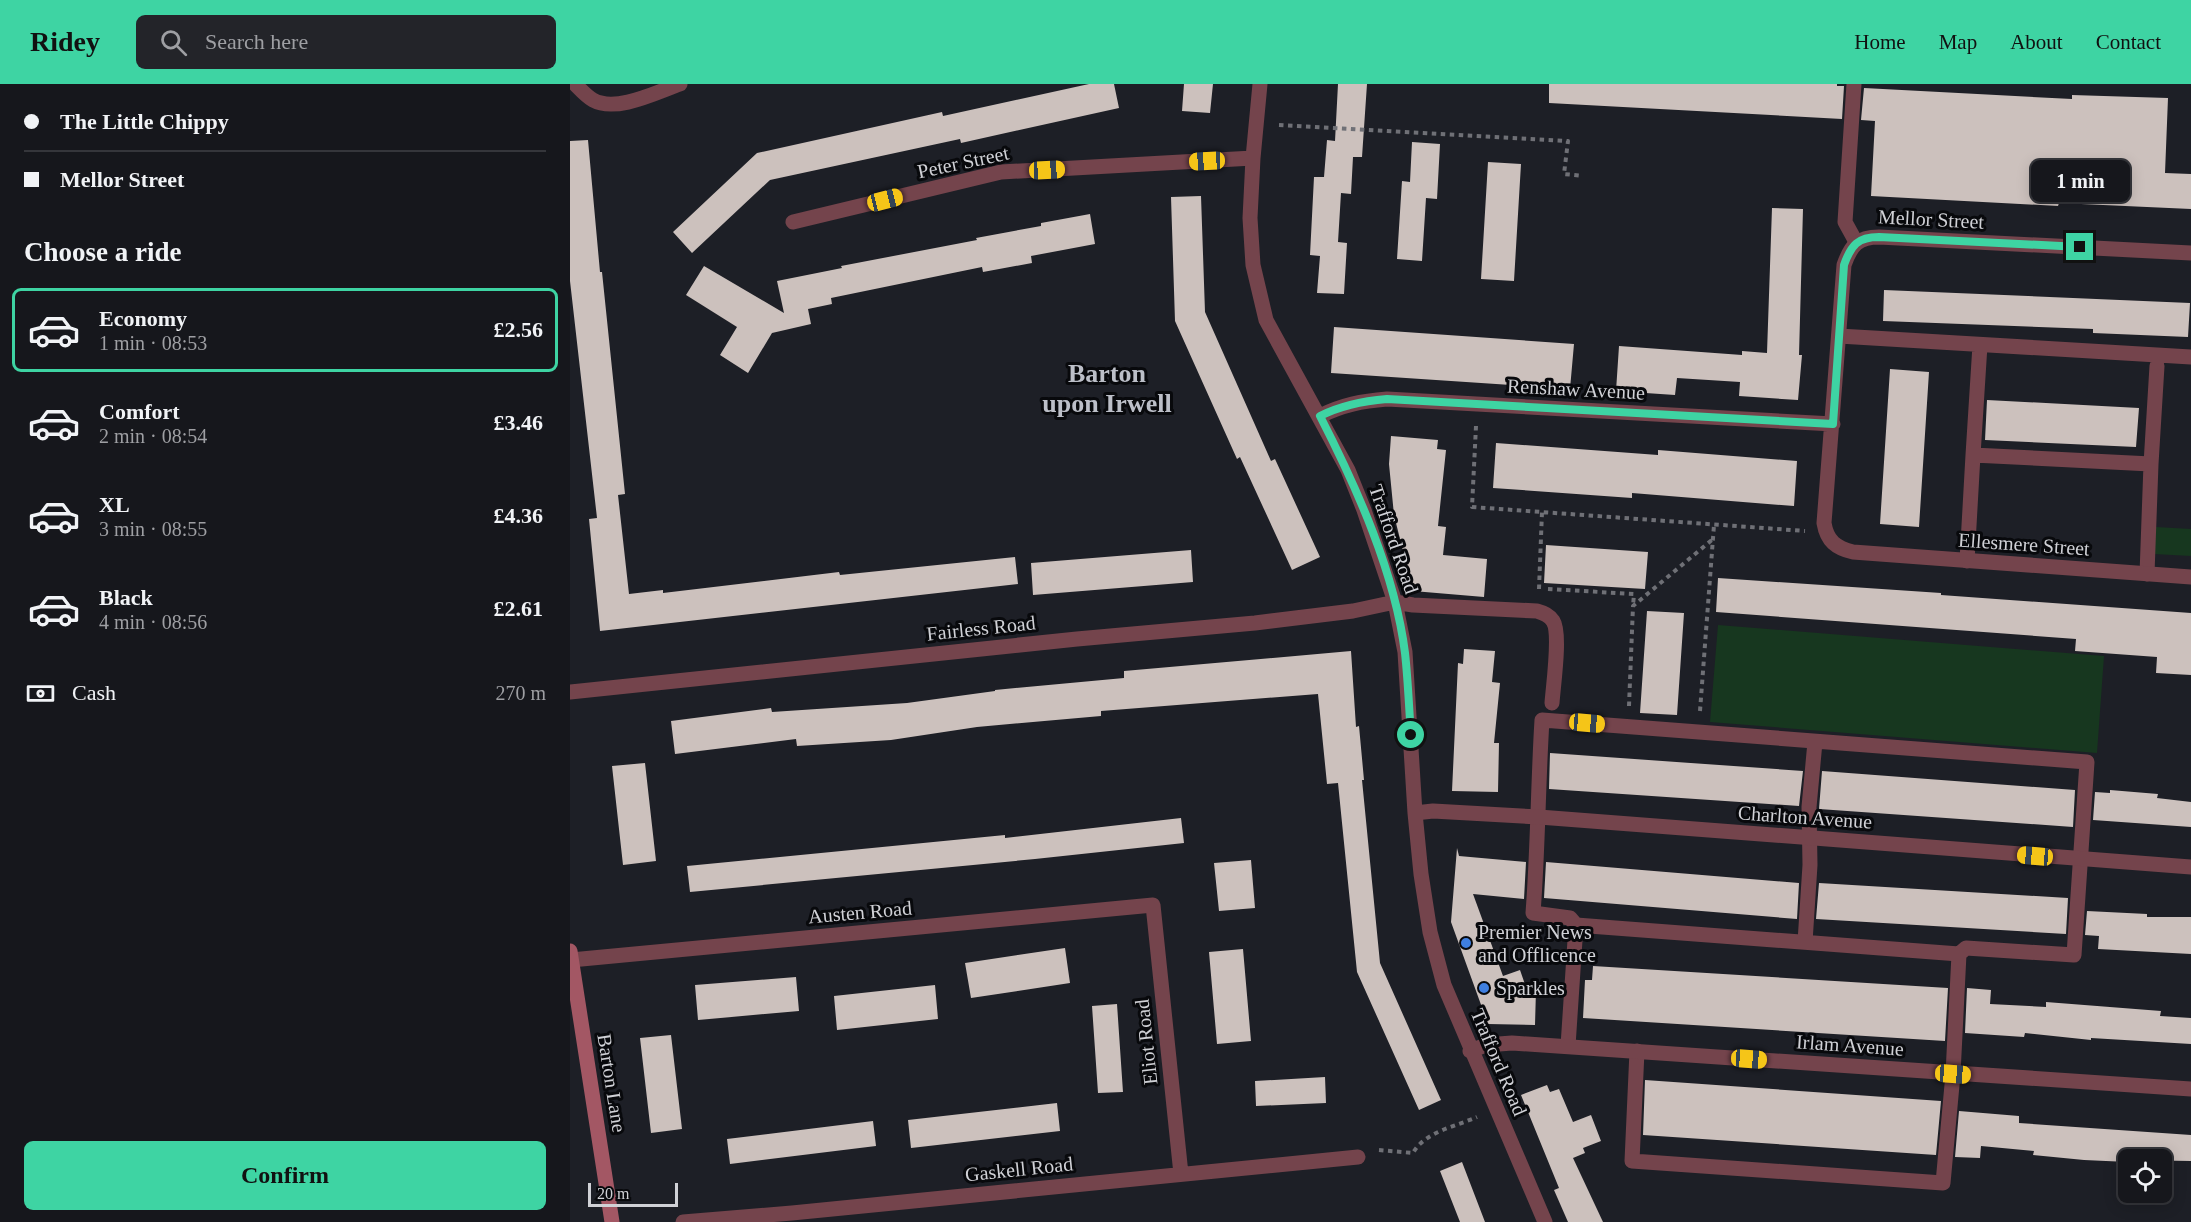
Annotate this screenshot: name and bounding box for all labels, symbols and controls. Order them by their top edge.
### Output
search box [136,15,556,69]
text: Ridey [30,26,100,57]
icon: search [157,26,190,59]
text: Search here [205,29,308,54]
text: Home [1854,30,1906,54]
text: Map [1939,30,1977,54]
text: About [2010,30,2063,54]
text: Contact [2096,30,2161,54]
text: The Little Chippy [60,109,229,134]
street label: Peter Street [915,142,1011,182]
car [1189,151,1225,171]
car [1029,160,1065,180]
callout: 1 min [2030,160,2129,202]
text: Mellor Street [60,167,184,192]
text: 1 min [2056,170,2105,192]
car [865,187,905,213]
street label: Mellor Street [1877,205,1985,233]
route end [2066,233,2093,260]
text: Choose a ride [24,237,182,267]
icon: car [27,303,81,357]
text: Economy [99,306,187,331]
text: £2.56 [494,317,543,342]
text: 1 min · 08:53 [99,332,207,354]
district label: Barton upon Irwell [1042,359,1172,418]
street label: Renshaw Avenue [1507,374,1646,404]
icon: car [27,396,81,450]
text: Comfort [99,399,180,424]
text: £3.46 [494,410,543,435]
text: 2 min · 08:54 [99,425,207,447]
street label: Trafford Road [1365,482,1423,596]
icon: car [27,489,81,543]
text: XL [99,492,130,517]
text: £4.36 [494,503,543,528]
text: 3 min · 08:55 [99,518,207,540]
street label: Ellesmere Street [1958,528,2091,560]
icon: car [27,582,81,636]
text: Black [99,585,153,610]
text: £2.61 [494,596,543,621]
text: 4 min · 08:56 [99,611,207,633]
street label: Fairless Road [925,611,1037,645]
icon: cash [24,677,57,710]
text: Cash [72,680,116,705]
text: 270 m [495,682,546,704]
car [1568,712,1606,734]
route start [1397,721,1424,748]
street label: Charlton Avenue [1737,801,1873,833]
car [2016,845,2054,867]
street label: Austen Road [807,897,913,927]
place label: Premier News and Offlicence [1478,921,1596,966]
marker: Premier News and Offlicence [1459,936,1473,950]
place label: Sparkles [1496,977,1565,1000]
marker: Sparkles [1477,981,1491,995]
street label: Eliot Road [1131,998,1161,1086]
street label: Trafford Road [1467,1005,1531,1119]
street label: Irlam Avenue [1795,1030,1905,1060]
street label: Barton Lane [593,1032,631,1134]
car [1730,1049,1768,1069]
car [1934,1064,1972,1084]
button: Confirm [24,1141,546,1210]
map controls [2118,1149,2172,1203]
button: locate [2118,1149,2172,1203]
street label: Gaskell Road [964,1152,1074,1186]
scale bar [588,1180,678,1208]
text: 20 m [597,1185,629,1202]

